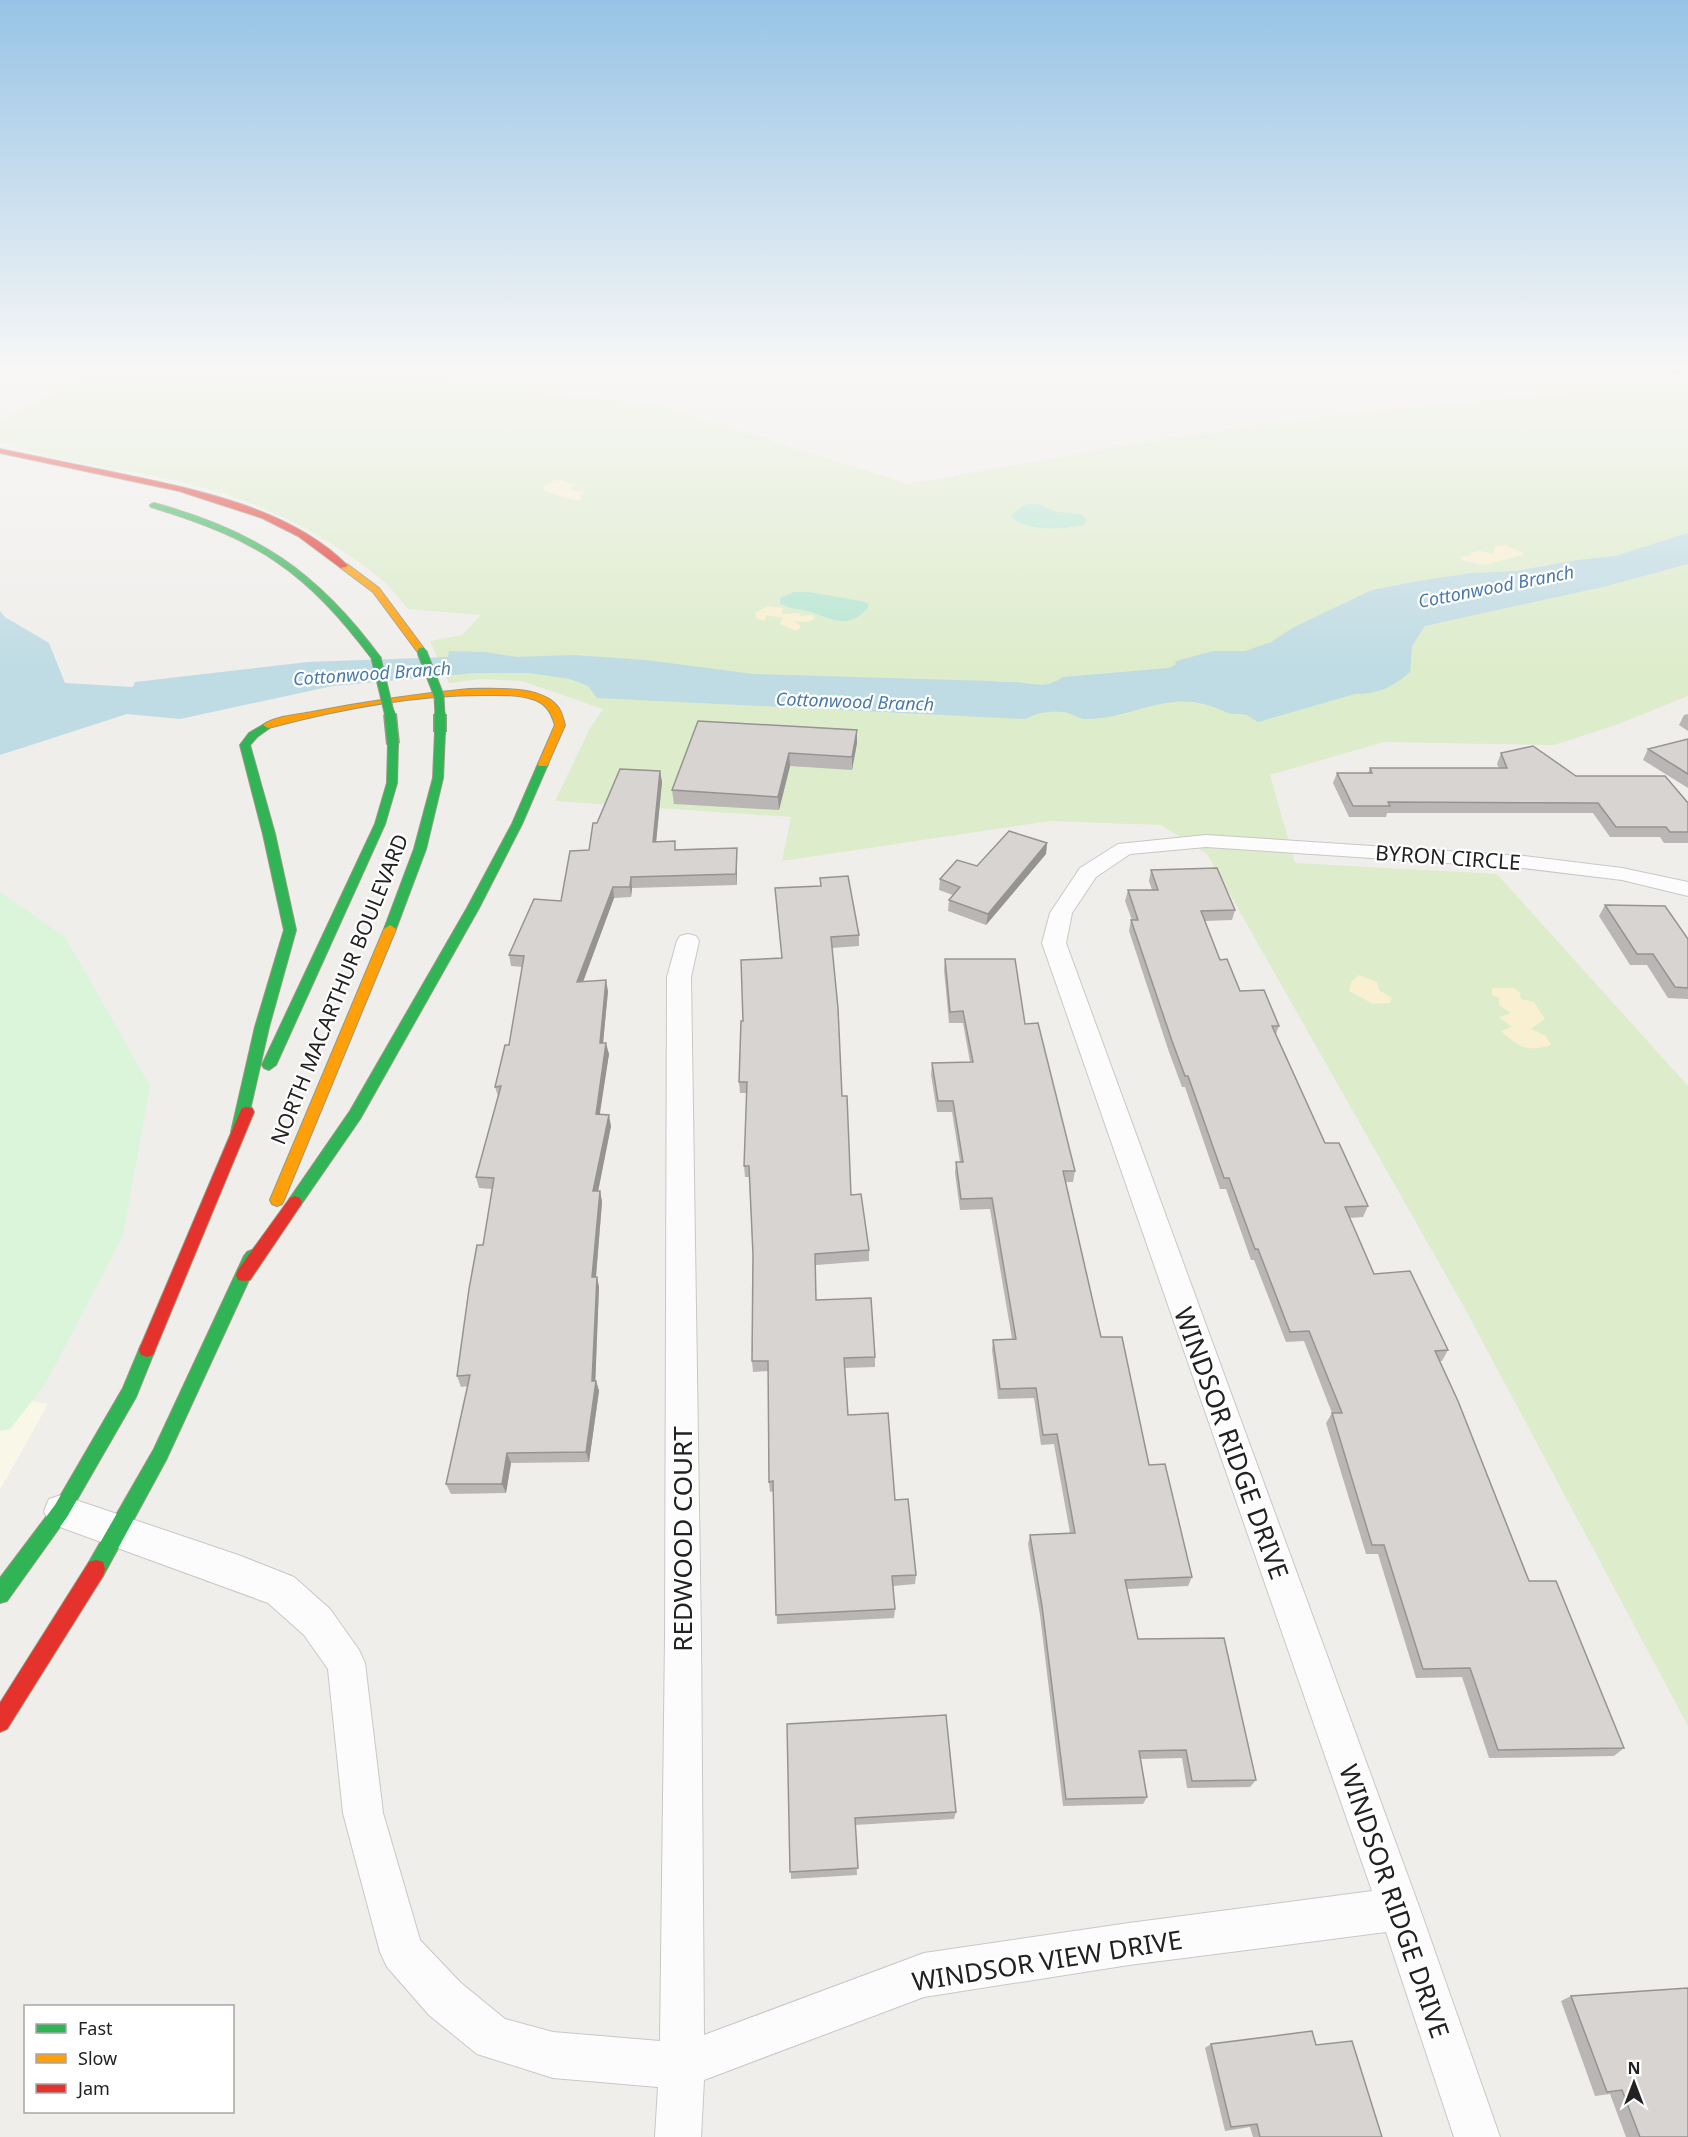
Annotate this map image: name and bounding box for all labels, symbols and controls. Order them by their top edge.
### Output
water label: Cottonwood Branch [1416,559,1576,613]
water label: Cottonwood Branch [292,656,452,690]
water label: Cottonwood Branch [775,686,935,716]
street label: NORTH MACARTHUR BOULEVARD [264,830,414,1148]
street label: BYRON CIRCLE [1374,838,1522,876]
street label: WINDSOR RIDGE DRIVE [1166,1302,1298,1584]
street label: REDWOOD COURT [664,1426,700,1652]
street label: WINDSOR RIDGE DRIVE [1331,1759,1459,2043]
street label: WINDSOR VIEW DRIVE [909,1921,1185,1999]
legend [24,2005,234,2113]
text: Fast [78,2016,113,2040]
text: Slow [78,2046,117,2070]
north arrow [1604,2053,1664,2113]
text: N [1627,2057,1641,2079]
text: Jam [76,2076,110,2100]

